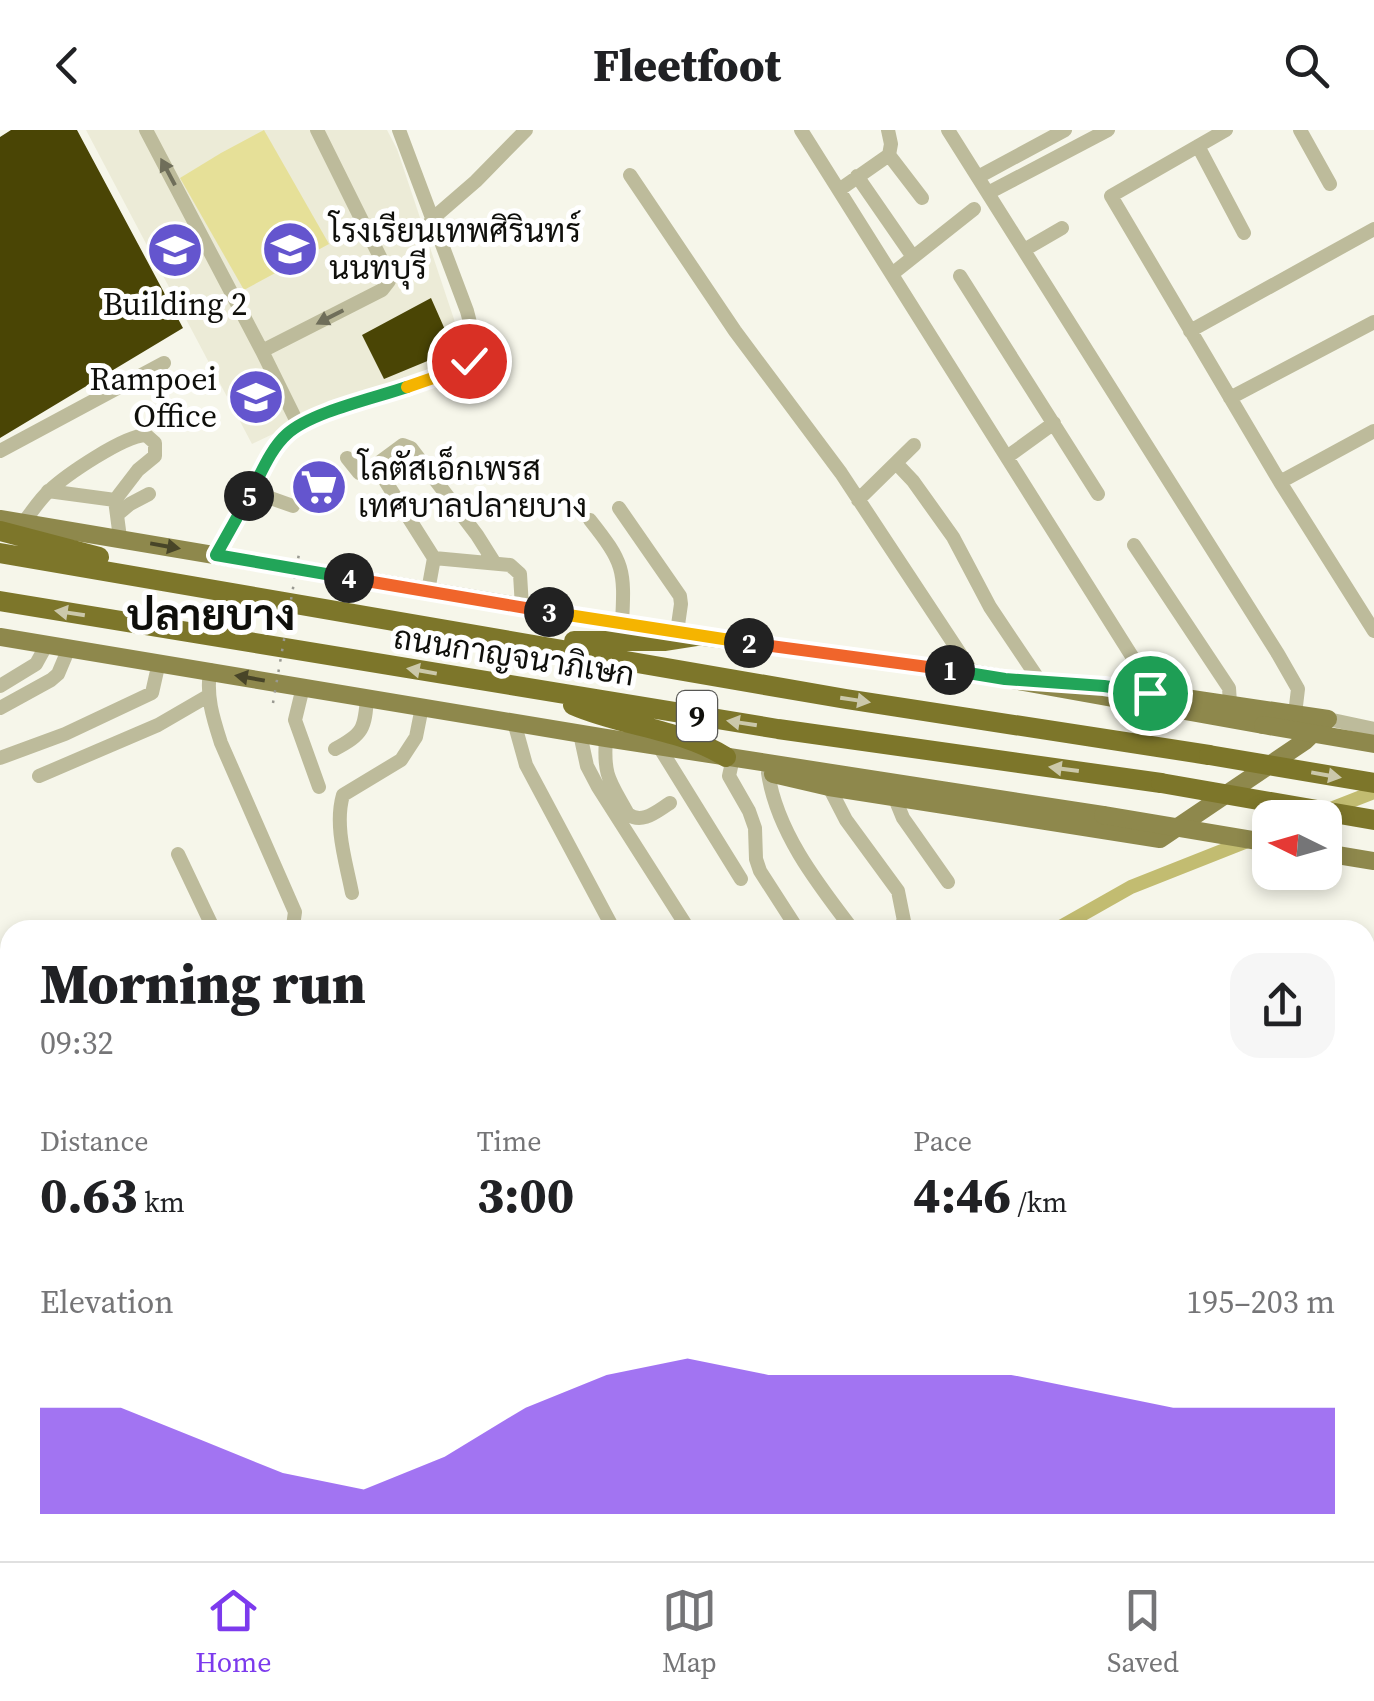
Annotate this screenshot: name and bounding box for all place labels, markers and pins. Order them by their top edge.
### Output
place label: โรงเรียนเทพศิรินทร์ นนทบุรี [327,209,581,290]
school or university icon: โรงเรียนเทพศิรินทร์ นนทบุรี [260,219,320,279]
school or university icon: Building 2 [145,220,205,280]
place label: Building 2 [103,282,247,326]
pin [427,319,512,404]
place label: Rampoei Office [90,357,217,438]
school or university icon: Rampoei Office [226,367,286,427]
place label: โลตัสเอ็กเพรส เทศบาลปลายบาง [356,446,587,528]
supermarket icon: โลตัสเอ็กเพรส เทศบาลปลายบาง [289,457,349,517]
pin: 5 [224,471,274,521]
pin: 4 [324,553,374,603]
pin: 3 [524,587,574,637]
pin: 2 [724,618,774,668]
pin: 1 [925,645,975,695]
pin [1108,651,1193,736]

